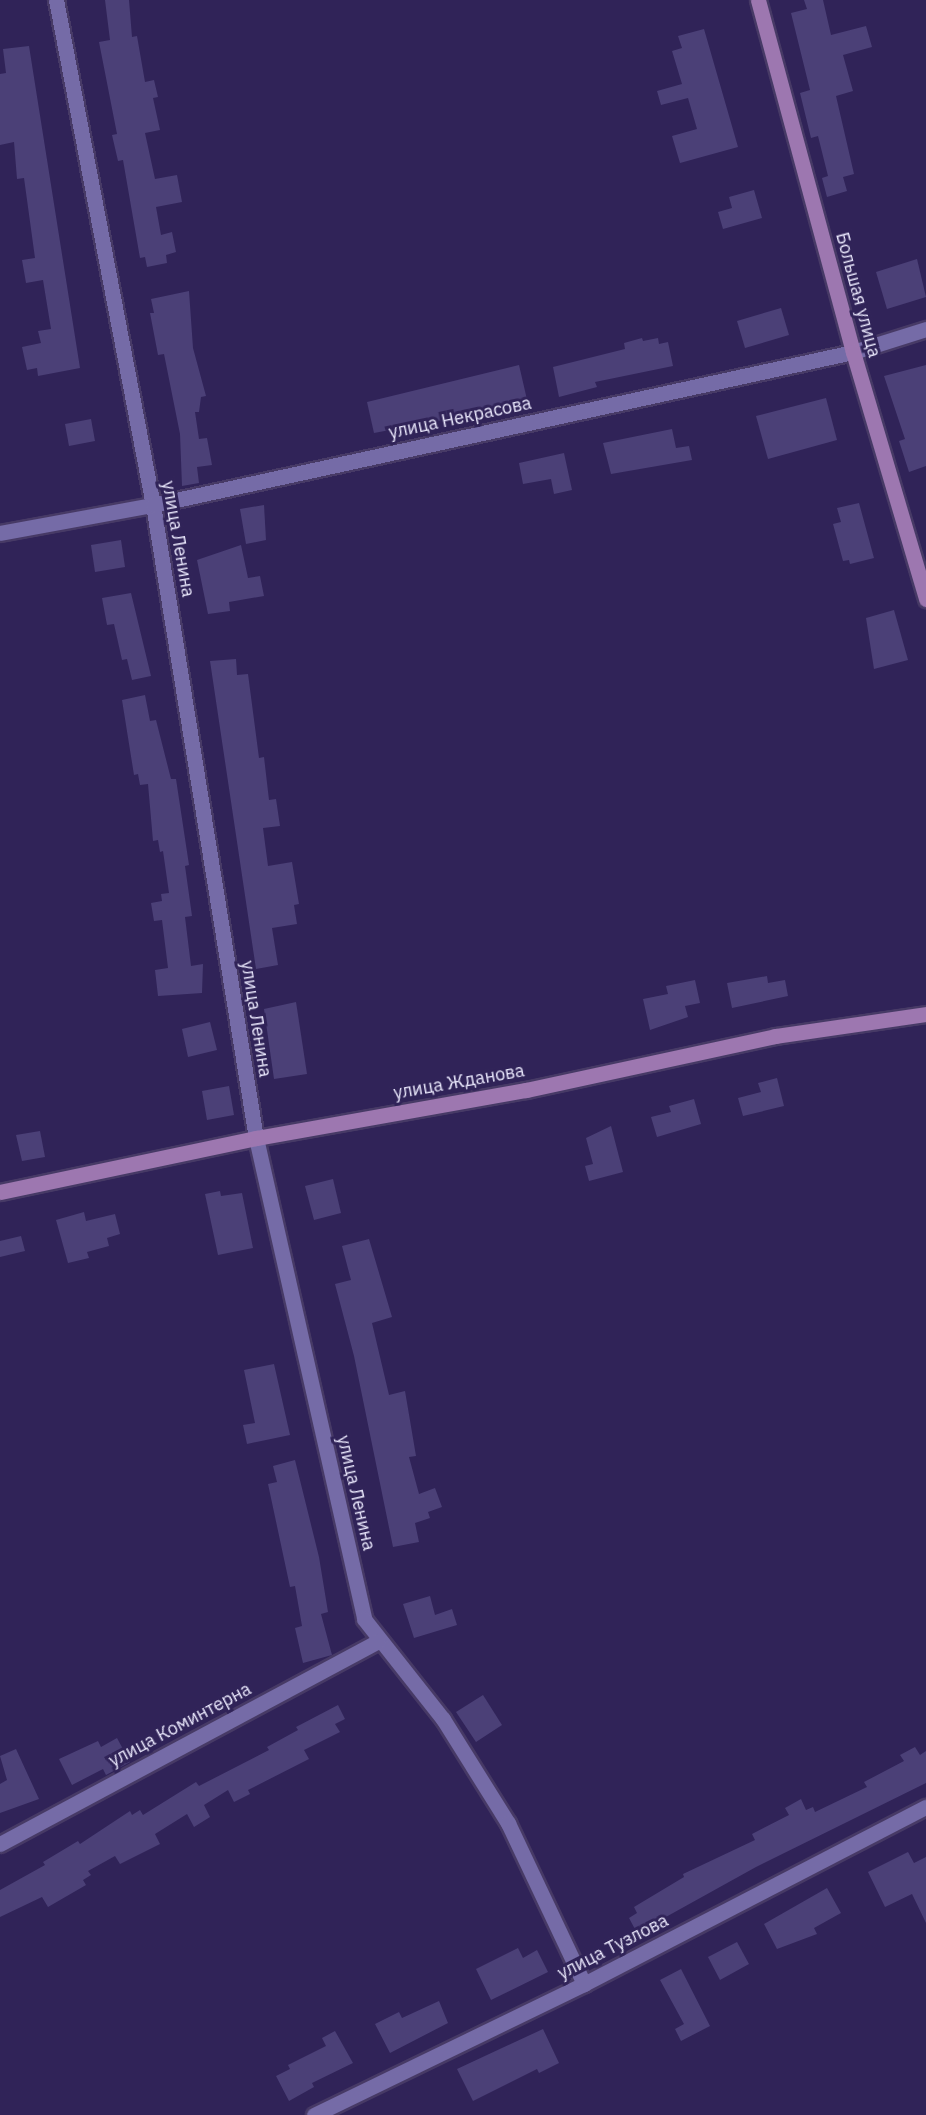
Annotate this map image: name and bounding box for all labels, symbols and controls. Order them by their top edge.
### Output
street label: Большая улица [831,230,885,360]
street label: улица Некрасова [387,392,533,444]
street label: улица Ленина [157,479,199,599]
street label: улица Ленина [236,959,276,1079]
street label: улица Жданова [392,1060,526,1104]
street label: улица Ленина [332,1433,380,1553]
street label: улица Коминтерна [105,1678,255,1772]
street label: улица Тузлова [554,1910,672,1984]

